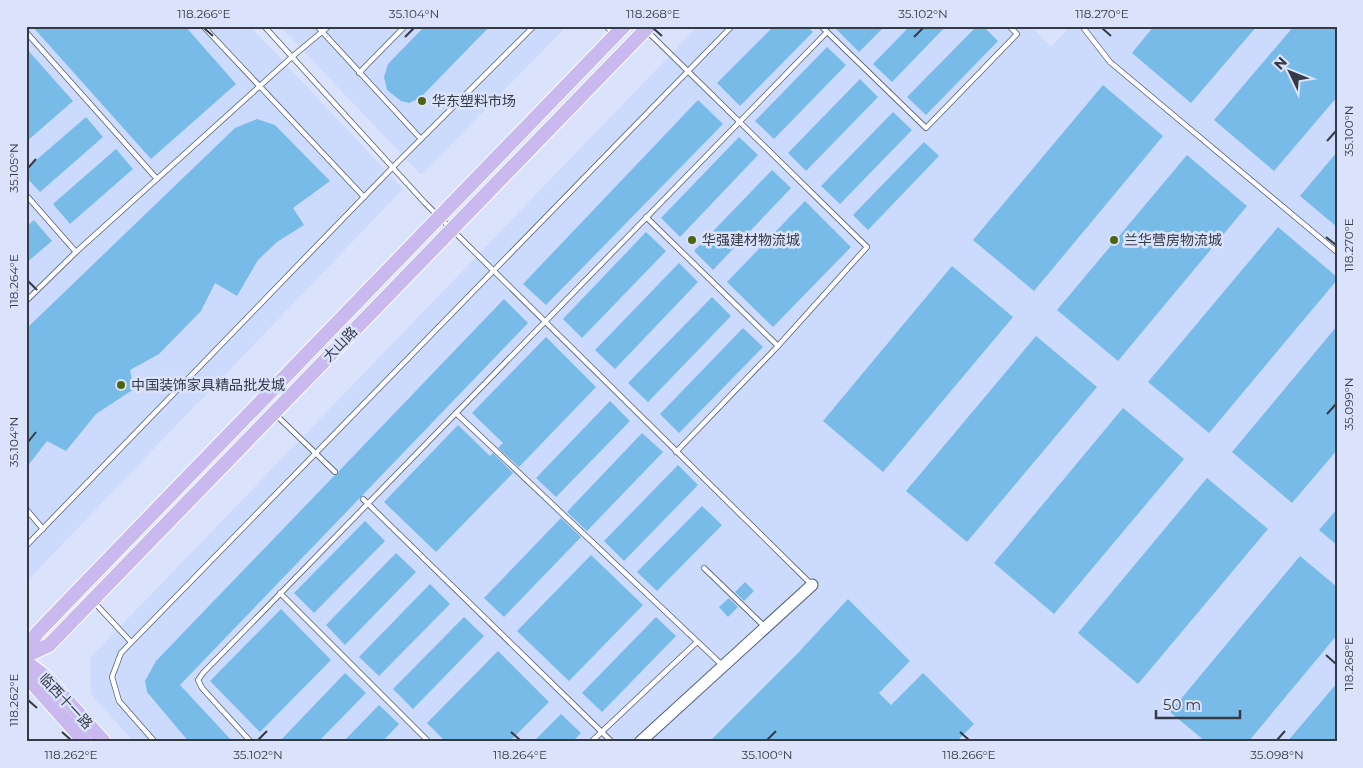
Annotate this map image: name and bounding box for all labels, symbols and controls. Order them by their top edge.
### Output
text: 118.266°E [177,6,231,21]
text: 35.104°N [389,6,439,21]
text: 118.268°E [626,6,680,21]
text: 35.102°N [898,6,948,21]
text: 118.270°E [1075,6,1129,21]
north arrow [1266,48,1316,98]
text: N [1270,53,1291,73]
place label: 华东塑料市场 [432,92,516,110]
marker: 华东塑料市场 [416,95,428,107]
text: 35.100°N [1341,106,1356,156]
text: 35.105°N [6,143,21,193]
text: 118.270°E [1341,218,1356,272]
place label: 华强建材物流城 [702,231,800,249]
place label: 兰华营房物流城 [1124,231,1222,249]
marker: 华强建材物流城 [686,234,698,246]
marker: 兰华营房物流城 [1108,234,1120,246]
text: 118.264°E [6,254,21,308]
street label: 大山路 [319,323,361,365]
place label: 中国装饰家具精品批发城 [131,376,285,394]
text: 35.099°N [1341,377,1356,431]
marker: 中国装饰家具精品批发城 [115,379,127,391]
text: 35.104°N [6,417,21,467]
text: 118.268°E [1341,637,1356,691]
street label: 临西十一路 [36,669,96,733]
text: 118.262°E [6,673,21,727]
scale bar [1156,688,1239,720]
text: 50 m [1163,695,1201,714]
text: 118.262°E [44,747,98,762]
text: 35.102°N [233,747,283,762]
text: 118.264°E [493,747,547,762]
text: 35.100°N [742,747,792,762]
text: 118.266°E [942,747,996,762]
text: 35.098°N [1250,747,1304,762]

